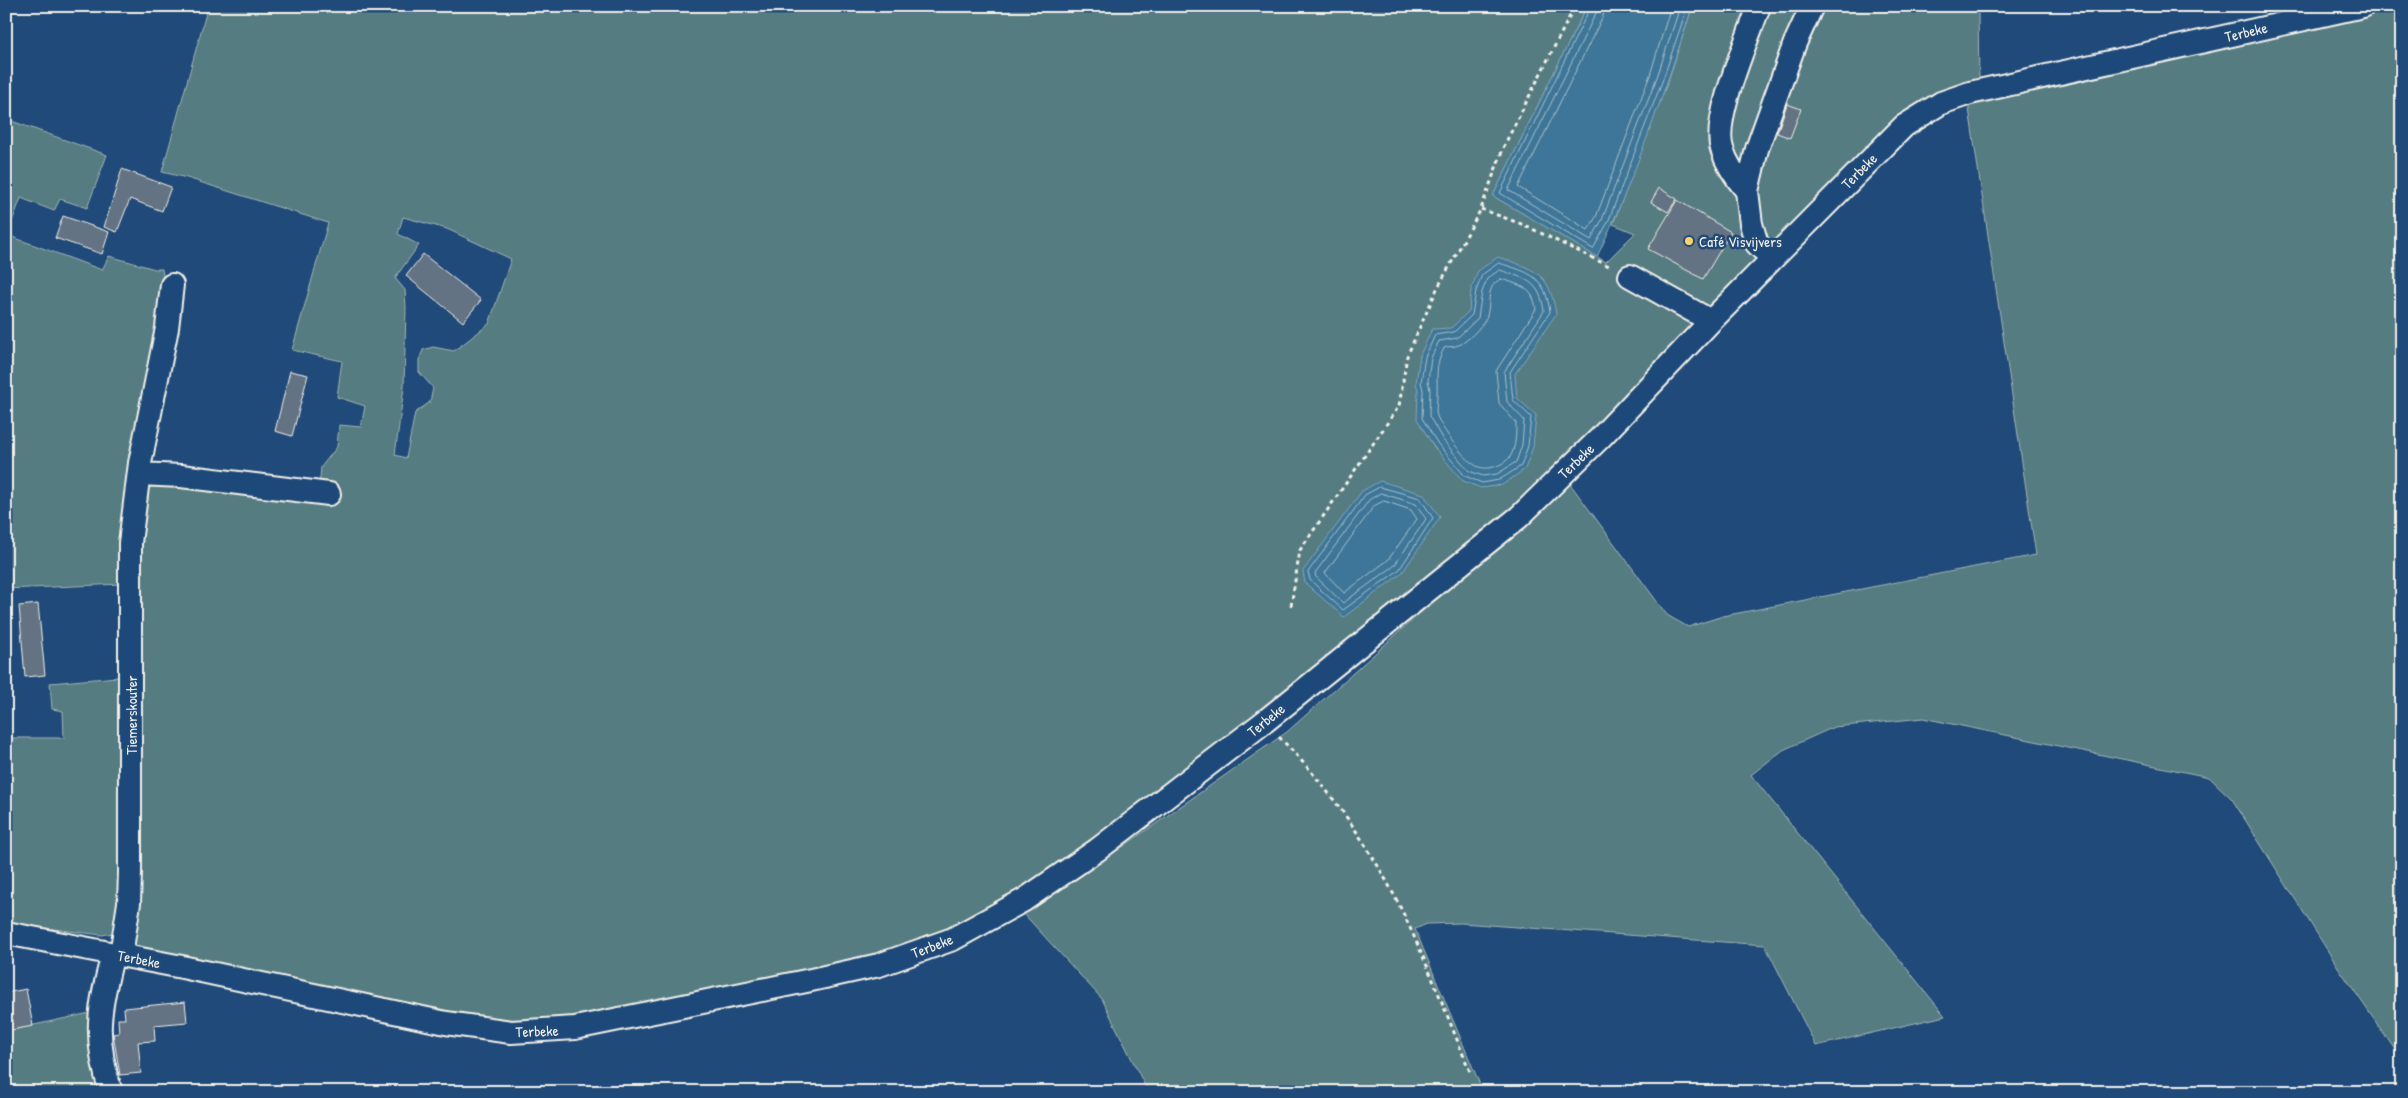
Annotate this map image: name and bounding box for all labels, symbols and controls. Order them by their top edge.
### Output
street label: Terbeke [2223,17,2269,47]
street label: Terbeke [1836,148,1882,194]
place label: Café Visvijvers [1699,231,1782,252]
marker: Café Visvijvers [1683,235,1695,247]
street label: Terbeke [1553,438,1599,484]
street label: Tiemerskouter [121,675,142,755]
street label: Terbeke [1243,698,1289,742]
street label: Terbeke [908,928,956,964]
street label: Terbeke [116,945,162,973]
street label: Terbeke [515,1020,559,1042]

